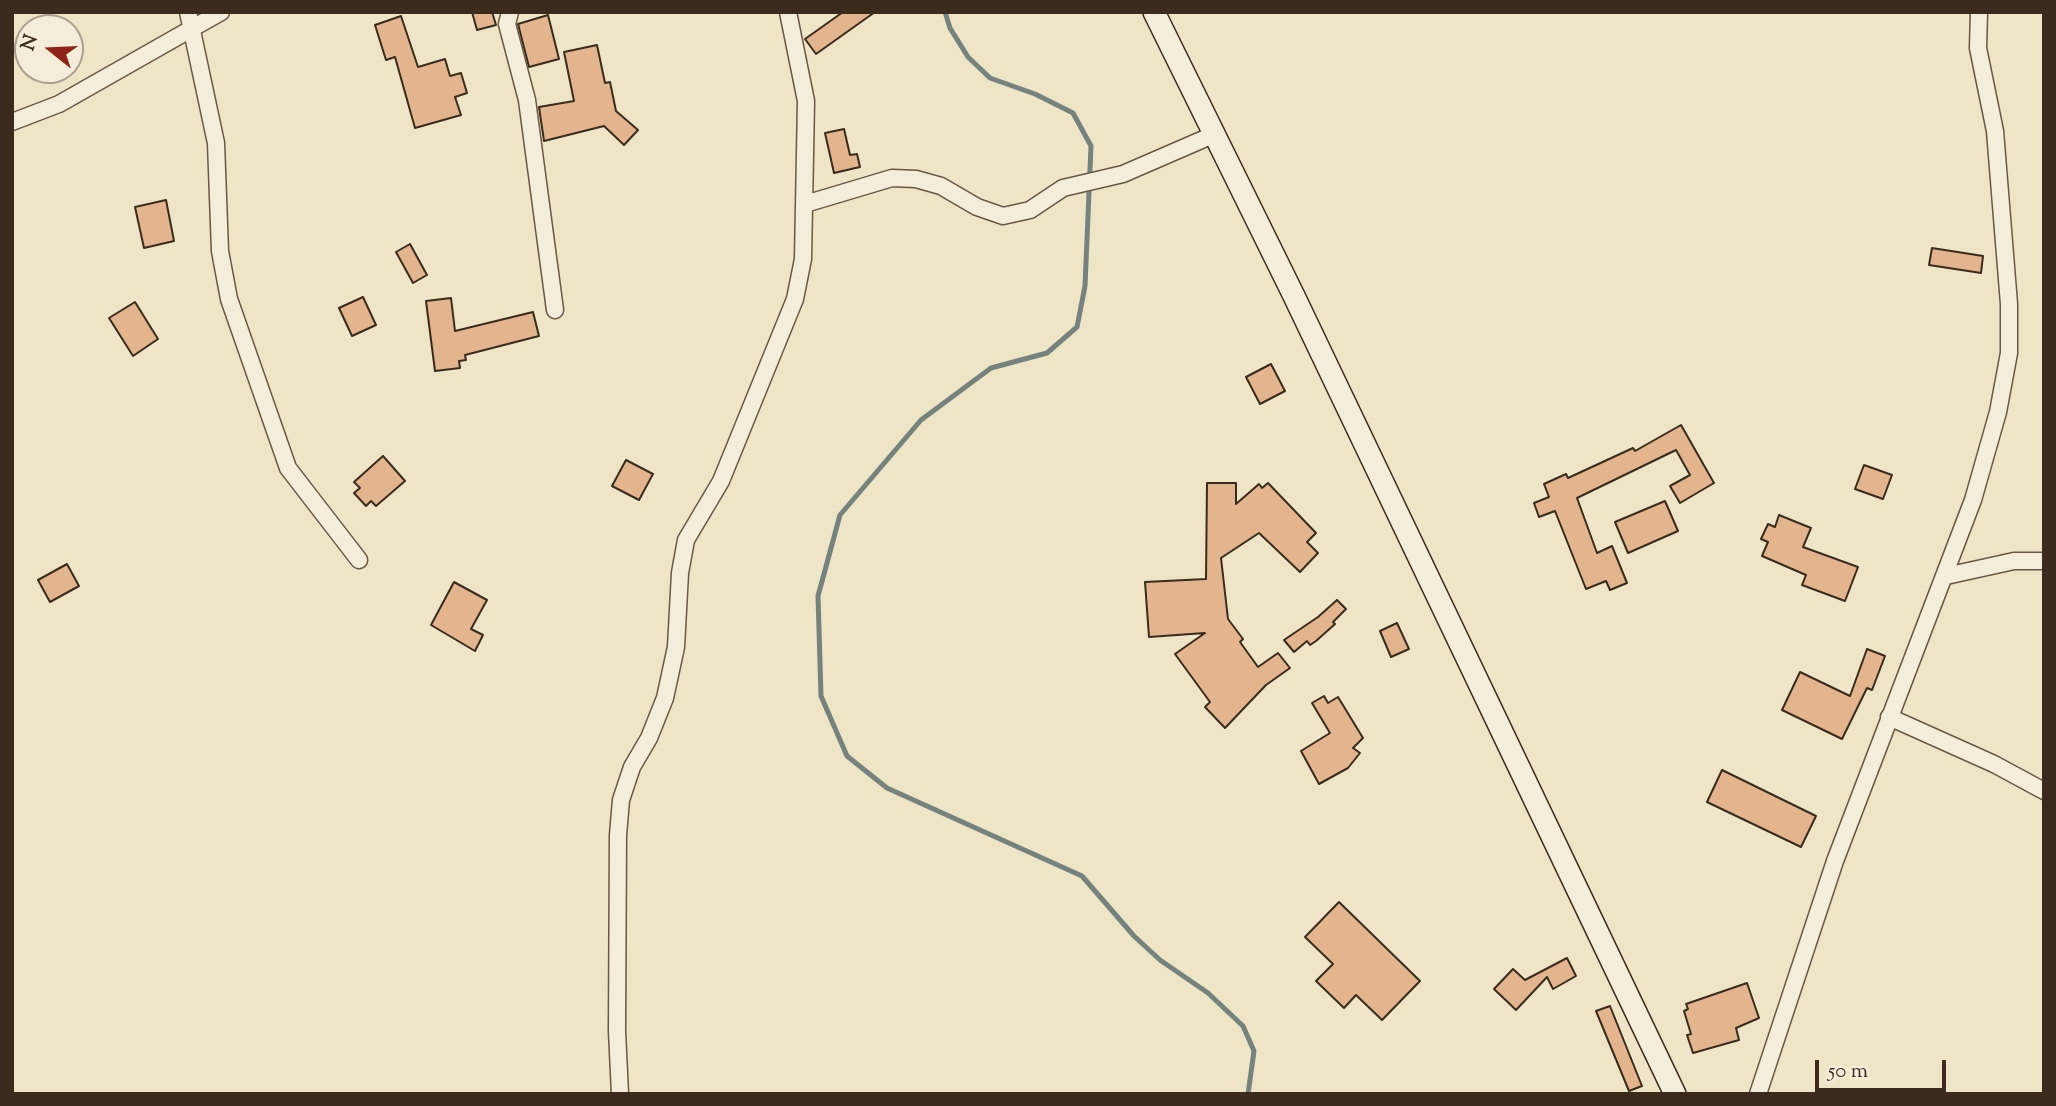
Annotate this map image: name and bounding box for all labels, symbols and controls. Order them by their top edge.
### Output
north arrow [14,14,84,84]
text: N [15,32,46,54]
scale bar [1818,1046,1949,1090]
text: 50 m [1828,1057,1868,1087]

